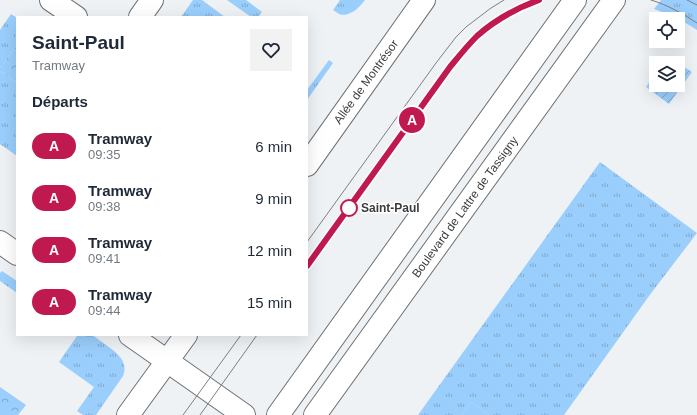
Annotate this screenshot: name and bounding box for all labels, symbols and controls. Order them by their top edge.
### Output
map controls [649,12,685,92]
button: locate [649,12,685,48]
button: heart [250,29,292,71]
text: Saint-Paul [32,32,125,53]
street label: Allée de Montrésor [331,37,401,127]
button: layers [649,56,685,92]
text: Tramway [32,58,85,73]
text: Départs [32,93,88,110]
line badge: A [399,107,425,133]
text: A [407,112,417,128]
text: Tramway [88,130,152,147]
street label: Boulevard de Lattre de Tassigny [409,134,521,280]
text: A [49,138,59,154]
text: 6 min [255,138,292,155]
text: 09:35 [88,147,121,162]
text: Tramway [88,182,152,199]
text: A [49,190,59,206]
text: 9 min [255,190,292,207]
text: 09:38 [88,199,121,214]
marker: Saint-Paul [340,199,358,217]
place label: Saint-Paul [361,201,420,215]
text: Tramway [88,234,152,251]
text: A [49,242,59,258]
text: 12 min [247,242,292,259]
text: 09:41 [88,251,121,266]
text: Tramway [88,286,152,303]
text: A [49,294,59,310]
text: 15 min [247,294,292,311]
text: 09:44 [88,303,121,318]

